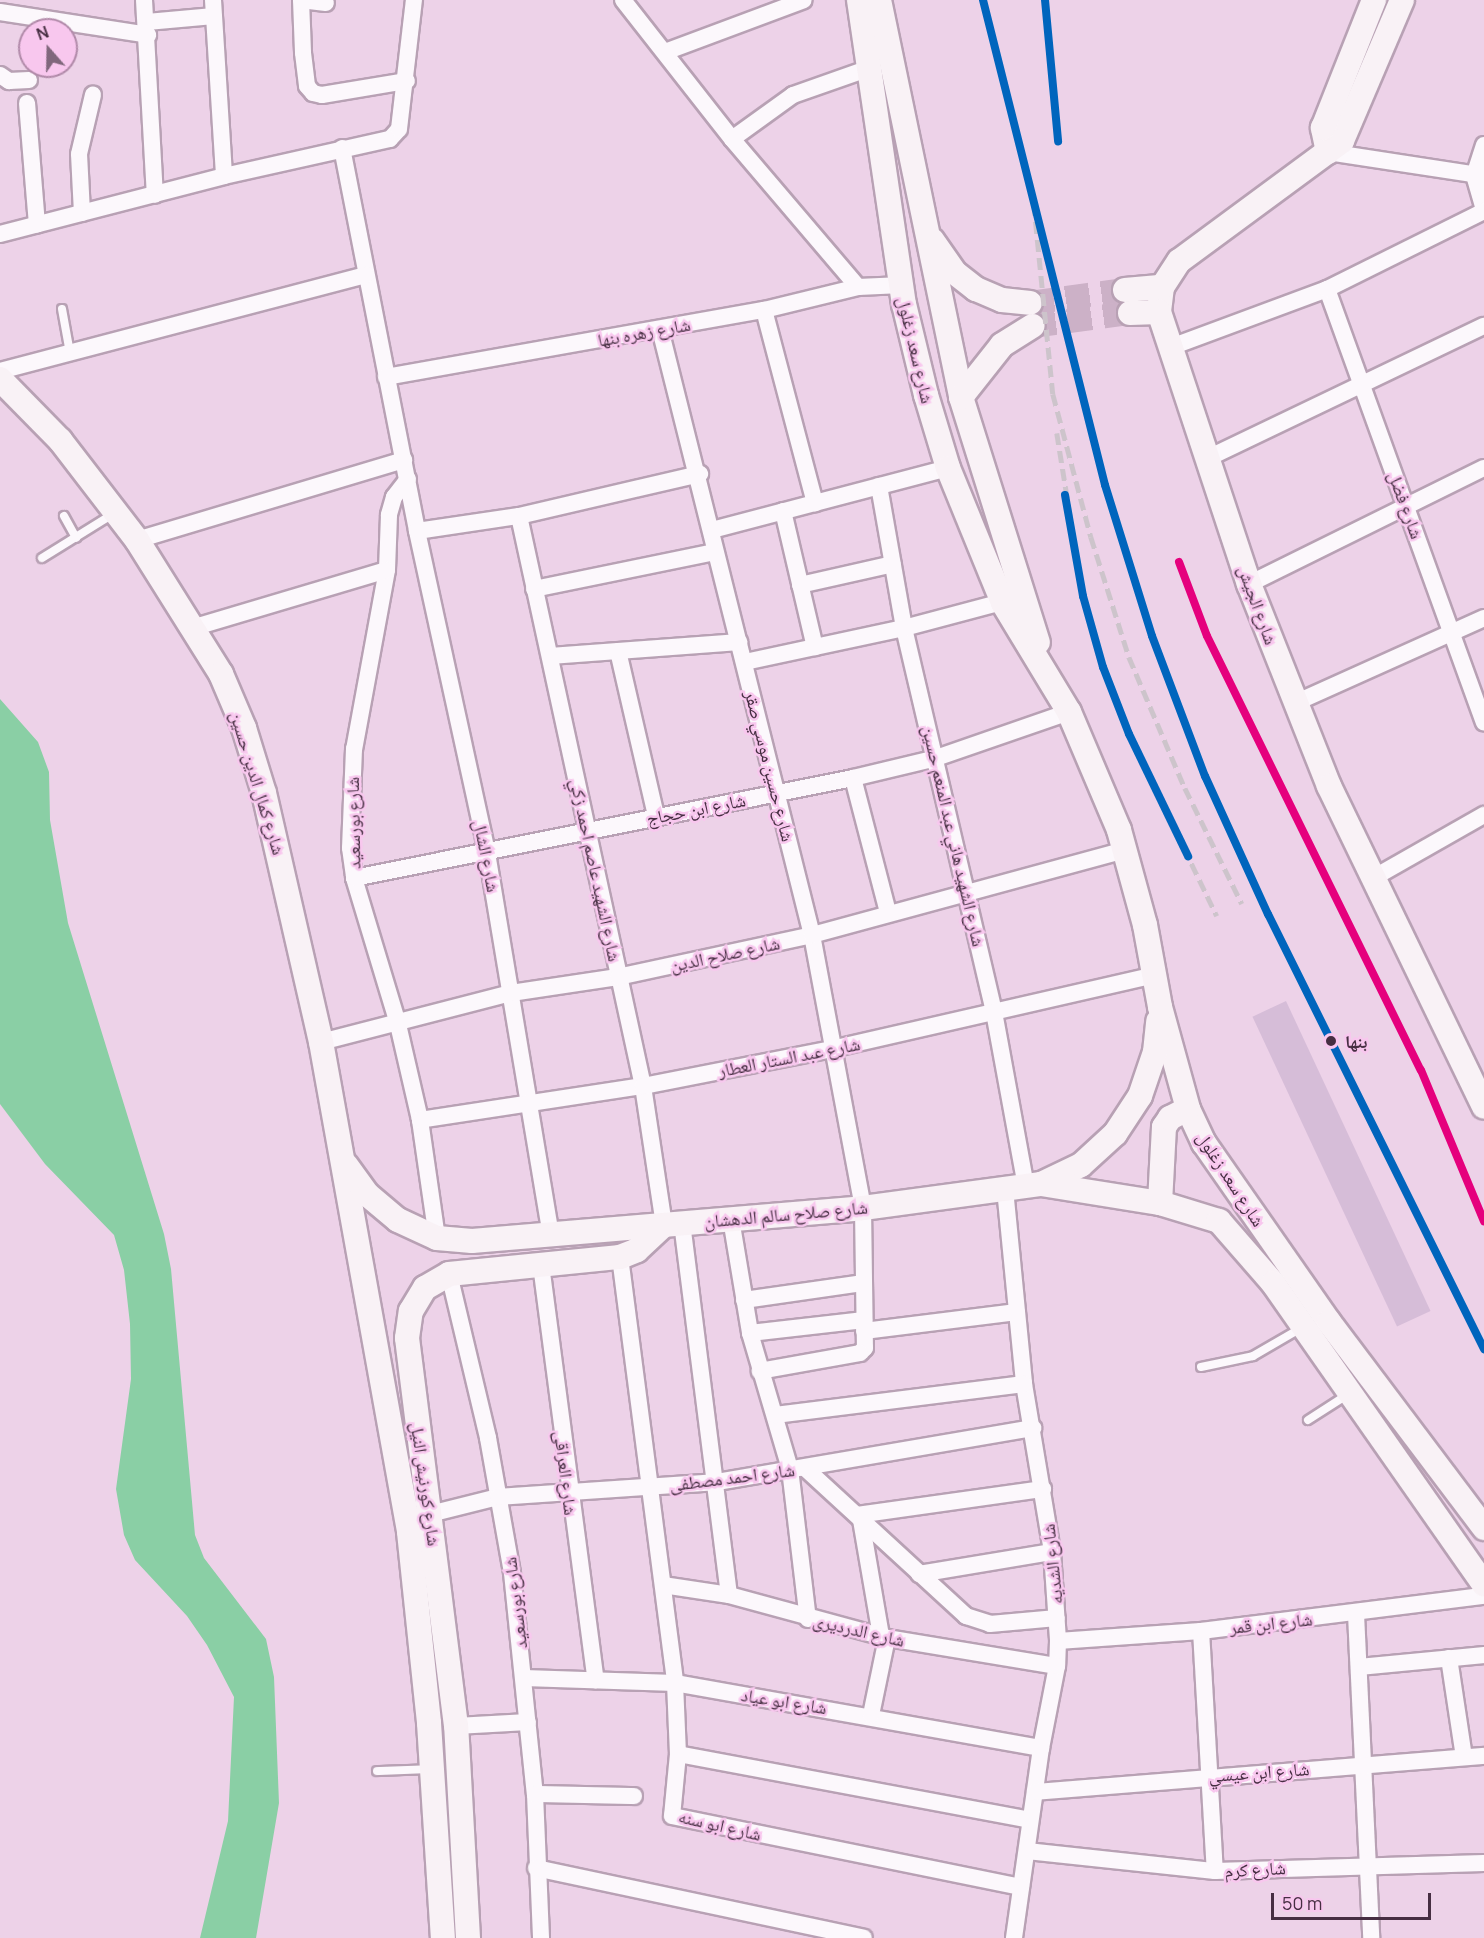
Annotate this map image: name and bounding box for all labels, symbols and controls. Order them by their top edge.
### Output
north arrow [18,18,78,78]
text: N [33,21,52,45]
street label: شارع سعد زغلول [893,295,939,405]
street label: شارع زهره بنها [596,313,692,351]
street label: شارع فضل [1384,468,1428,542]
street label: شارع الجيش [1234,562,1282,648]
street label: شارع حسين موسي صقر [741,688,799,844]
street label: شارع كمال الدين حسين [226,709,290,857]
street label: شارع الشهيد هاني عبد المنعم حسين [918,723,990,949]
street label: شارع بورسعيد [341,777,365,869]
street label: شارع الشهيد عاصم احمد زكي [566,777,626,963]
street label: شارع ابن حجاج [645,789,747,829]
street label: شارع الشال [469,818,505,894]
street label: شارع صلاح الدين [668,932,782,976]
place label: بنها [1345,1030,1368,1052]
marker: بنها [1322,1032,1340,1050]
street label: شارع عبد الستار العطار [716,1033,862,1081]
street label: شارع سعد زغلول [1192,1127,1270,1231]
street label: شارع صلاح سالم الدهشان [703,1196,869,1232]
street label: شارع كورنيش النيل [407,1421,445,1547]
street label: شارع العراقى [550,1430,582,1516]
street label: شارع احمد مصطفى [668,1459,796,1495]
street label: شارع الشديه [1037,1523,1067,1605]
street label: شارع بورسعيد [499,1556,531,1650]
street label: شارع ابن قمر [1228,1608,1314,1638]
street label: شارع الدرديرى [811,1609,907,1651]
street label: شارع ابو عياد [740,1684,828,1718]
street label: شارع ابن عيسي [1208,1758,1310,1786]
street label: شارع ابو سنه [676,1805,764,1845]
street label: شارع كرم [1224,1857,1286,1881]
scale bar [1274,1881,1434,1919]
text: 50 m [1282,1891,1322,1915]

